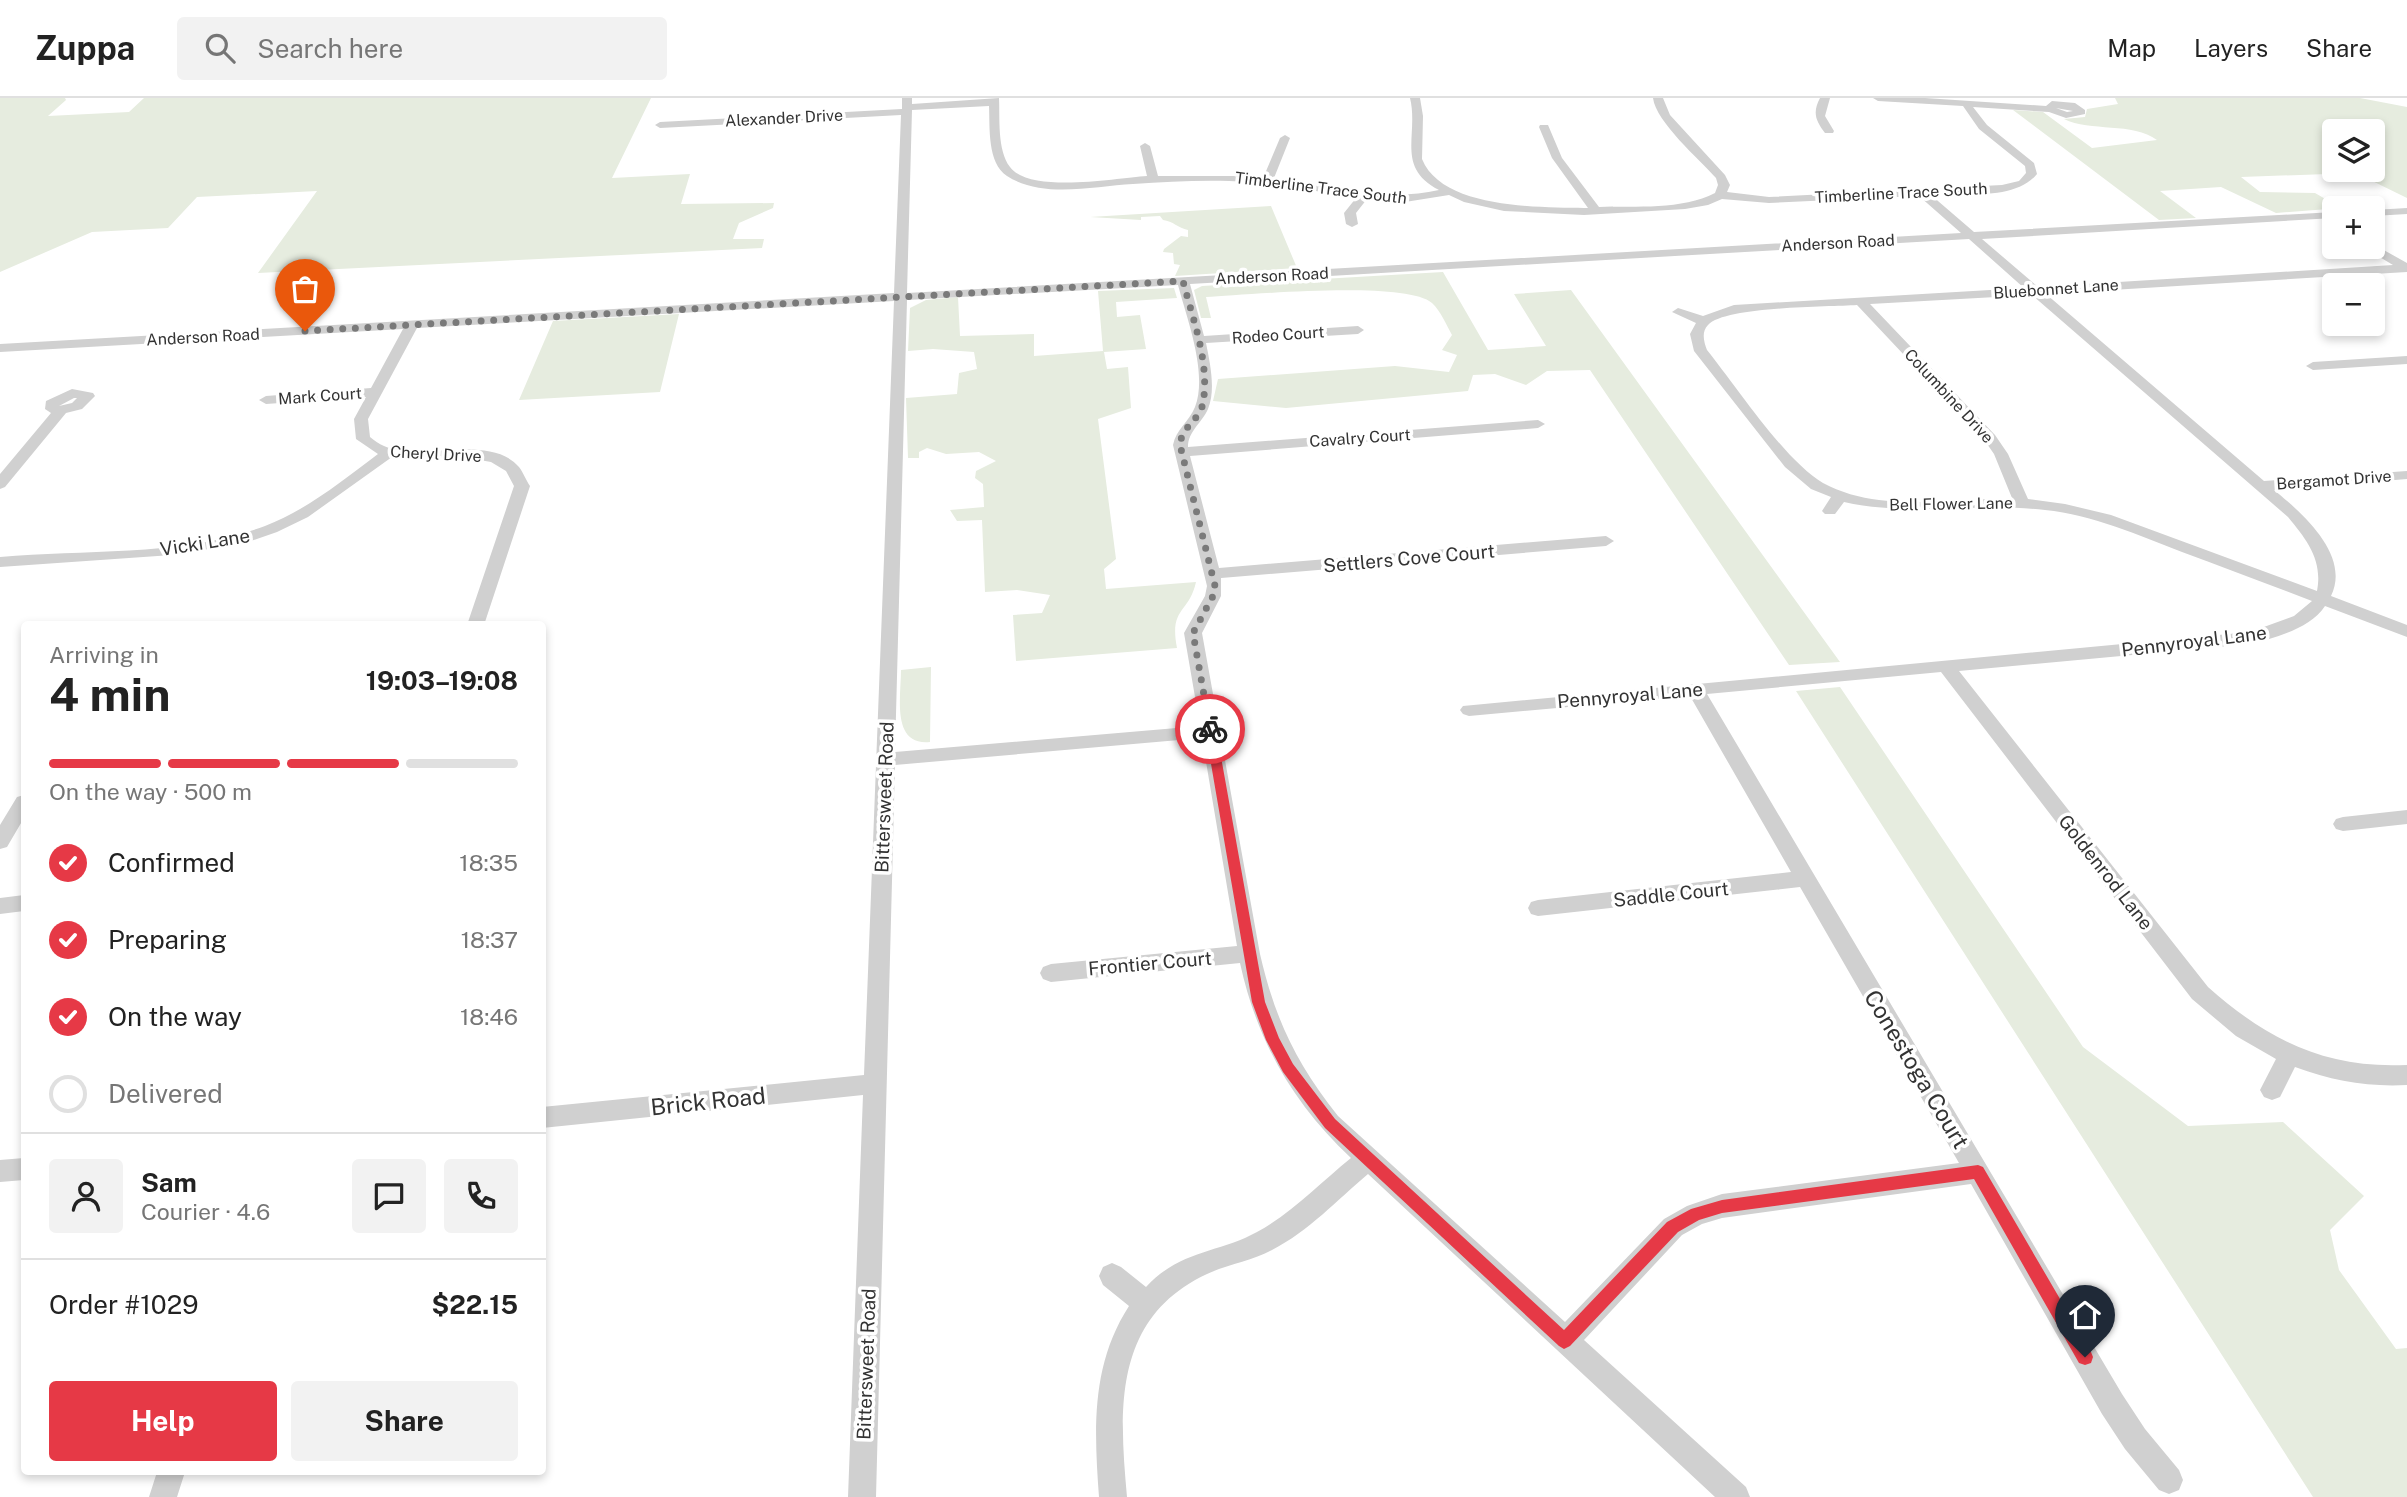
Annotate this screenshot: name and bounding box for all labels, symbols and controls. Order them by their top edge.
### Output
search box [177,17,667,80]
text: Zuppa [35,29,135,67]
icon: search [201,29,239,67]
text: Search here [257,33,403,64]
text: Map [2107,34,2156,62]
text: Layers [2194,34,2268,62]
text: Share [2306,34,2372,62]
street label: Alexander Drive [725,105,843,131]
map controls [2322,119,2385,336]
button: layers [2322,119,2385,182]
street label: Timberline Trace South [1234,168,1408,208]
street label: Timberline Trace South [1814,179,1988,207]
button: + [2322,196,2385,259]
street label: Anderson Road [1781,231,1895,255]
pin [275,259,335,331]
street label: Anderson Road [1215,264,1329,288]
icon: bag [286,270,324,308]
button: − [2322,273,2385,336]
street label: Bluebonnet Lane [1993,275,2119,303]
street label: Rodeo Court [1231,322,1325,348]
street label: Anderson Road [146,325,260,349]
street label: Columbine Drive [1901,345,1997,447]
street label: Mark Court [278,384,362,408]
street label: Cavalry Court [1309,425,1411,451]
street label: Cheryl Drive [390,442,482,466]
street label: Bergamot Drive [2276,467,2392,493]
street label: Bell Flower Lane [1889,493,2013,515]
street label: Vicki Lane [159,524,251,560]
street label: Settlers Cove Court [1322,540,1496,576]
street label: Pennyroyal Lane [2120,621,2268,661]
text: Arriving in [49,641,159,668]
text: 19:03–19:08 [366,665,518,696]
text: 4 min [49,667,170,721]
street label: Pennyroyal Lane [1556,678,1704,712]
courier [1175,694,1245,764]
icon: bike [1191,710,1229,748]
street label: Bittersweet Road [870,721,898,873]
text: On the way · 500 m [49,778,252,805]
street label: Goldenrod Lane [2054,810,2158,934]
icon: check [49,844,87,882]
text: Confirmed [108,847,235,878]
text: 18:35 [459,849,518,876]
street label: Saddle Court [1612,877,1730,911]
icon: check [49,921,87,959]
text: Preparing [108,924,227,955]
text: 18:37 [461,926,518,953]
street label: Frontier Court [1087,947,1213,979]
street label: Conestoga Court [1859,985,1975,1153]
icon: check [49,998,87,1036]
text: On the way [108,1001,242,1032]
text: 18:46 [460,1003,518,1030]
text: Delivered [108,1078,223,1109]
street label: Brick Road [649,1082,767,1120]
button: person [49,1159,123,1233]
button: chat [352,1159,426,1233]
button: phone [444,1159,518,1233]
text: Sam [141,1167,197,1198]
text: Courier · 4.6 [141,1198,270,1225]
pin [2055,1285,2115,1357]
street label: Bittersweet Road [852,1288,880,1440]
text: Order #1029 [49,1289,199,1320]
text: $22.15 [432,1289,518,1320]
icon: home [2066,1296,2104,1334]
button: Help [49,1381,277,1461]
button: Share [291,1381,518,1461]

